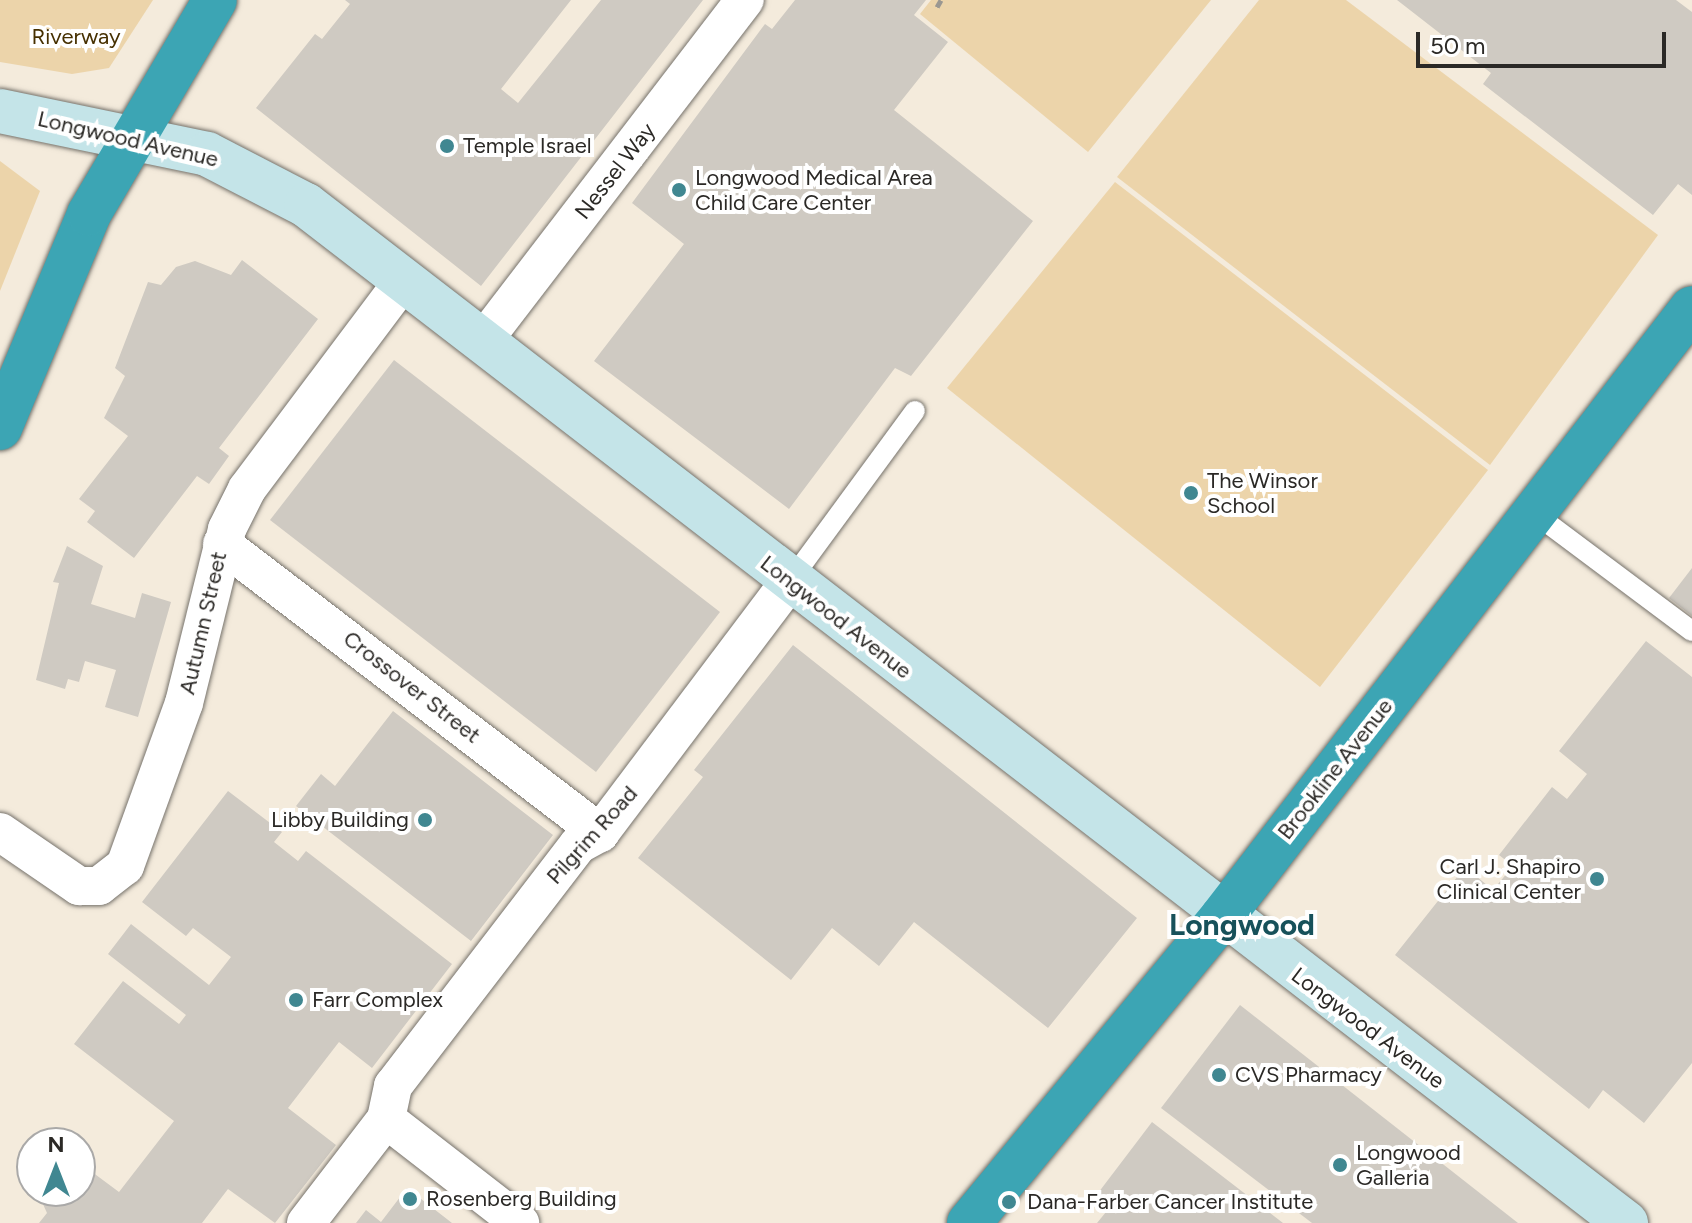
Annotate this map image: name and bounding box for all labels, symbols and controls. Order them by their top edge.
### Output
scale bar [1420,16,1670,66]
park label: Riverway [31,24,121,50]
text: 50 m [1430,31,1486,60]
street label: Longwood Avenue [35,105,221,173]
street label: Nessel Way [569,118,661,224]
place label: Temple Israel [463,133,592,159]
marker: Temple Israel [438,137,456,155]
place label: Longwood Medical Area Child Care Center [695,164,933,216]
marker: Longwood Medical Area Child Care Center [670,181,688,199]
place label: The Winsor School [1207,467,1318,518]
marker: The Winsor School [1182,484,1200,502]
street label: Autumn Street [174,549,232,697]
street label: Longwood Avenue [755,550,917,684]
street label: Crossover Street [338,625,486,749]
street label: Brookline Avenue [1272,693,1398,845]
street label: Pilgrim Road [541,780,643,890]
place label: Libby Building [271,807,409,833]
marker: Libby Building [416,811,434,829]
place label: Carl J. Shapiro Clinical Center [1437,853,1581,904]
marker: Carl J. Shapiro Clinical Center [1588,870,1606,888]
district label: Longwood [1169,907,1315,943]
street label: Longwood Avenue [1286,962,1450,1094]
place label: Farr Complex [312,987,443,1013]
marker: Farr Complex [287,991,305,1009]
place label: CVS Pharmacy [1235,1062,1382,1088]
marker: CVS Pharmacy [1210,1066,1228,1084]
north arrow [16,1127,96,1207]
text: N [47,1131,65,1158]
place label: Longwood Galleria [1356,1139,1461,1190]
marker: Longwood Galleria [1331,1156,1349,1174]
place label: Rosenberg Building [426,1186,617,1212]
place label: Dana-Farber Cancer Institute [1027,1189,1313,1215]
marker: Rosenberg Building [401,1190,419,1208]
marker: Dana-Farber Cancer Institute [998,1191,1020,1213]

